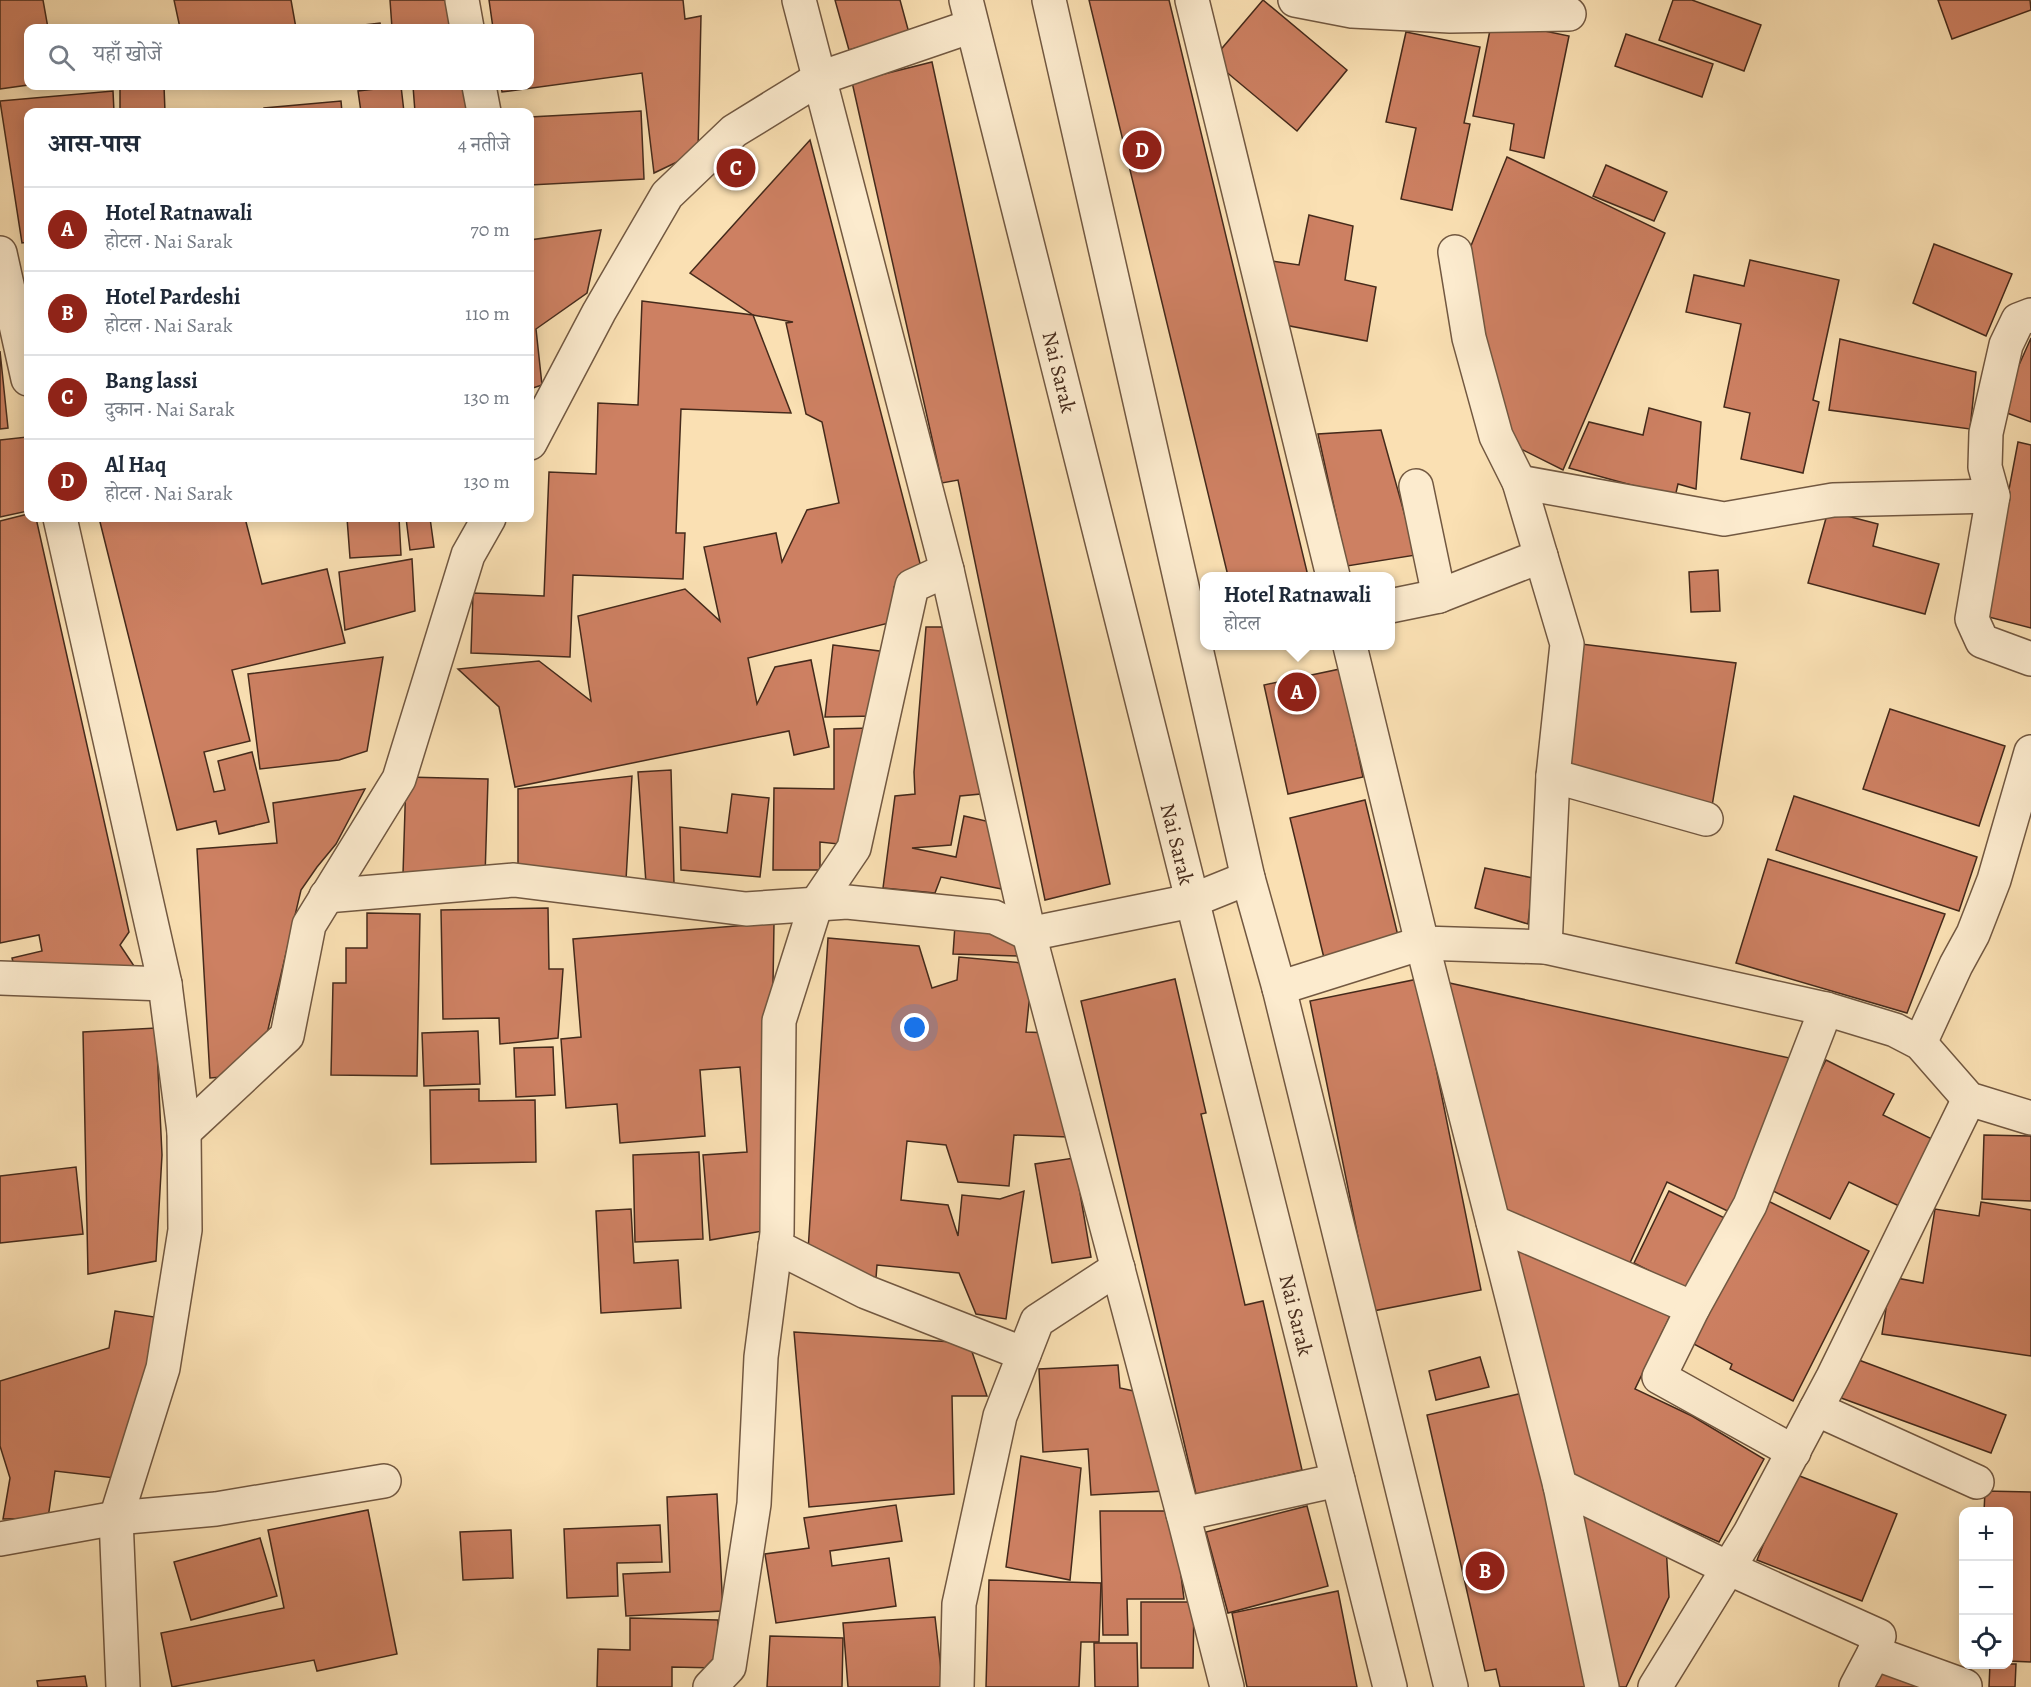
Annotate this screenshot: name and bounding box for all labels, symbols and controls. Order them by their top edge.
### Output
search box [24,24,534,90]
text: यहाँ खोजें [93,39,162,69]
icon: search [45,41,78,74]
text: आस-पास [48,126,140,161]
pin: D [1122,128,1162,172]
text: 4 नतीजे [458,131,510,158]
pin: C [716,146,756,190]
text: Hotel Ratnawali [105,198,253,228]
text: A [61,216,74,243]
text: 70 m [470,216,510,243]
text: होटल · Nai Sarak [105,228,233,255]
text: Hotel Pardeshi [105,282,240,312]
text: B [61,300,74,327]
text: 110 m [465,300,510,327]
text: होटल · Nai Sarak [105,312,233,339]
street label: Nai Sarak [1035,328,1083,416]
text: Bang lassi [105,366,198,396]
text: C [61,384,74,411]
text: 130 m [464,384,510,411]
text: दुकान · Nai Sarak [105,396,235,423]
text: Al Haq [105,450,166,480]
text: D [61,468,74,495]
text: 130 m [464,468,510,495]
text: होटल · Nai Sarak [105,480,233,507]
popup [1200,572,1395,650]
text: Hotel Ratnawali [1224,580,1371,610]
text: होटल [1224,610,1260,637]
pin: A [1278,670,1316,714]
street label: Nai Sarak [1153,800,1201,888]
your location [900,1013,929,1042]
street label: Nai Sarak [1272,1271,1320,1359]
map controls [1959,1507,2013,1669]
button: + [1959,1507,2013,1561]
pin: B [1466,1548,1504,1594]
button: − [1959,1561,2013,1615]
button: locate [1959,1615,2013,1669]

